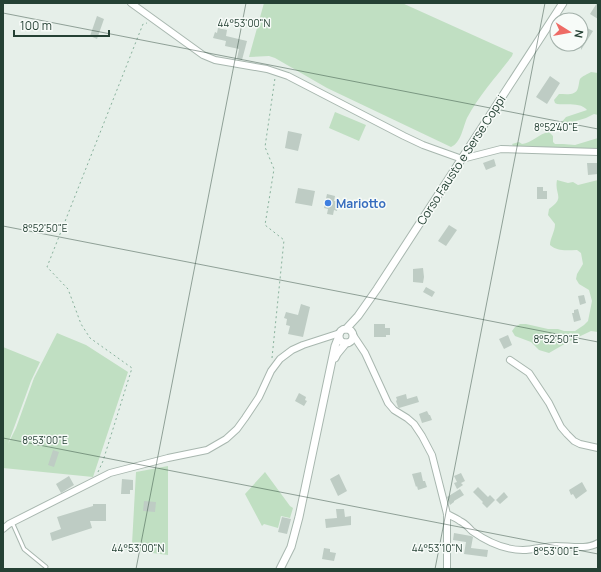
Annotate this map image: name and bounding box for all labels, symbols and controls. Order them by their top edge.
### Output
scale bar [14,12,109,38]
north arrow [549,12,589,52]
text: 44°53'00"N [218,16,271,30]
text: 100 m [20,17,52,34]
text: N [571,29,587,39]
street label: Corso Fausto e Serse Coppi [413,92,509,228]
text: 8°52'40"E [534,120,578,134]
place label: Mariotto [336,195,386,212]
marker: Mariotto [323,198,333,208]
text: 8°52'50"E [22,221,68,235]
text: 8°52'50"E [533,332,579,346]
text: 8°53'00"E [22,433,68,447]
text: 44°53'00"N [112,541,165,555]
text: 44°53'10"N [412,541,462,555]
text: 8°53'00"E [533,544,579,558]

